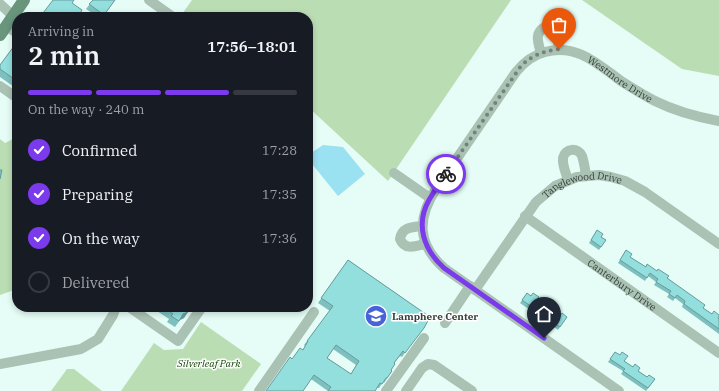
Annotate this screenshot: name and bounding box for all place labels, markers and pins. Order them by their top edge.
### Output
pin [542,8,576,49]
pin [527,297,561,338]
school or university icon: Lamphere Center [363,303,389,329]
place label: Lamphere Center [392,310,478,323]

